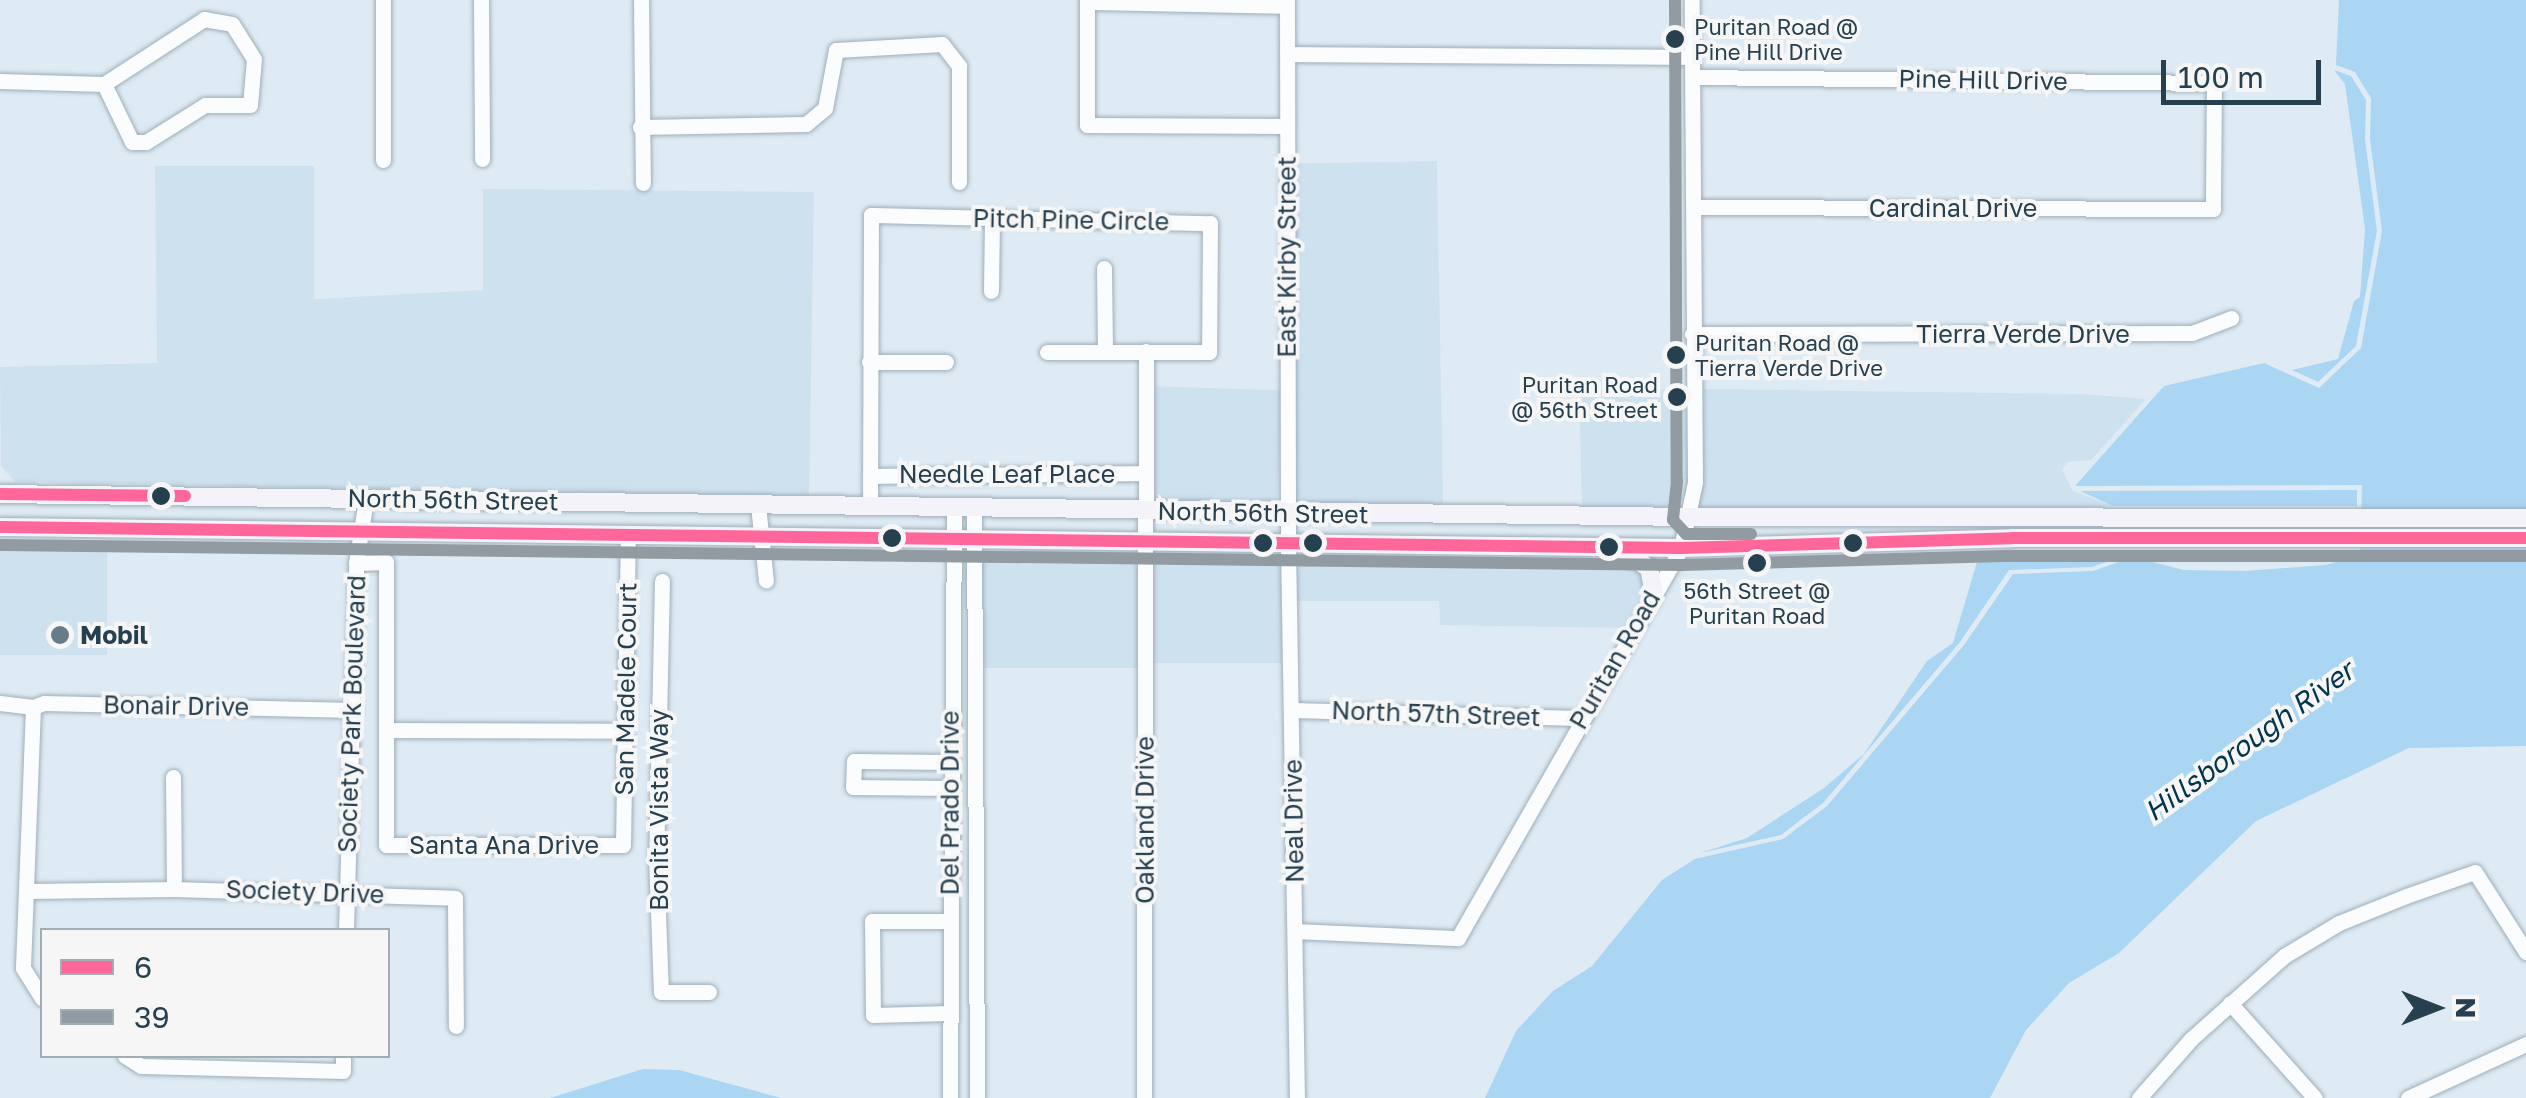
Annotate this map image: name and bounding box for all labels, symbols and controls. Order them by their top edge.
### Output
place label: Puritan Road @ Pine Hill Drive [1694,13,1858,64]
marker: Puritan Road @ Pine Hill Drive [1665,29,1685,49]
scale bar [2166,40,2326,102]
text: 100 m [2178,59,2264,95]
street label: Pine Hill Drive [1898,64,2068,96]
street label: East Kirby Street [1272,156,1302,358]
street label: Cardinal Drive [1869,193,2037,223]
street label: Pitch Pine Circle [972,203,1170,237]
street label: Tierra Verde Drive [1916,319,2130,349]
place label: Puritan Road @ Tierra Verde Drive [1695,329,1883,381]
marker: Puritan Road @ Tierra Verde Drive [1666,345,1686,365]
place label: Puritan Road @ 56th Street [1511,371,1658,422]
marker: Puritan Road @ 56th Street [1667,387,1687,407]
street label: Needle Leaf Place [899,459,1115,489]
street label: North 56th Street [347,483,559,517]
unlabelled marker [151,486,171,506]
street label: North 56th Street [1157,496,1369,530]
unlabelled marker [882,528,902,548]
unlabelled marker [1253,533,1273,553]
unlabelled marker [1303,533,1323,553]
unlabelled marker [1843,533,1863,553]
unlabelled marker [1599,537,1619,557]
marker: 56th Street @ Puritan Road [1747,553,1767,573]
street label: Society Park Boulevard [332,575,372,853]
place label: 56th Street @ Puritan Road [1684,577,1830,628]
street label: San Madele Court [609,582,643,796]
street label: Puritan Road [1563,585,1667,735]
place label: Mobil [80,620,148,650]
marker: Mobil [49,624,71,646]
water label: Hillsborough River [2138,654,2360,828]
street label: Bonair Drive [103,690,249,722]
street label: North 57th Street [1331,695,1541,733]
street label: Bonita Vista Way [644,709,674,911]
street label: Del Prado Drive [935,711,965,895]
street label: Oakland Drive [1130,736,1160,904]
street label: Neal Drive [1278,759,1310,883]
street label: Santa Ana Drive [409,830,599,860]
street label: Society Drive [225,874,385,910]
legend [40,928,390,1058]
text: 6 [134,949,152,985]
north arrow [2386,958,2486,1058]
text: N [2450,997,2483,1019]
text: 39 [134,999,170,1035]

